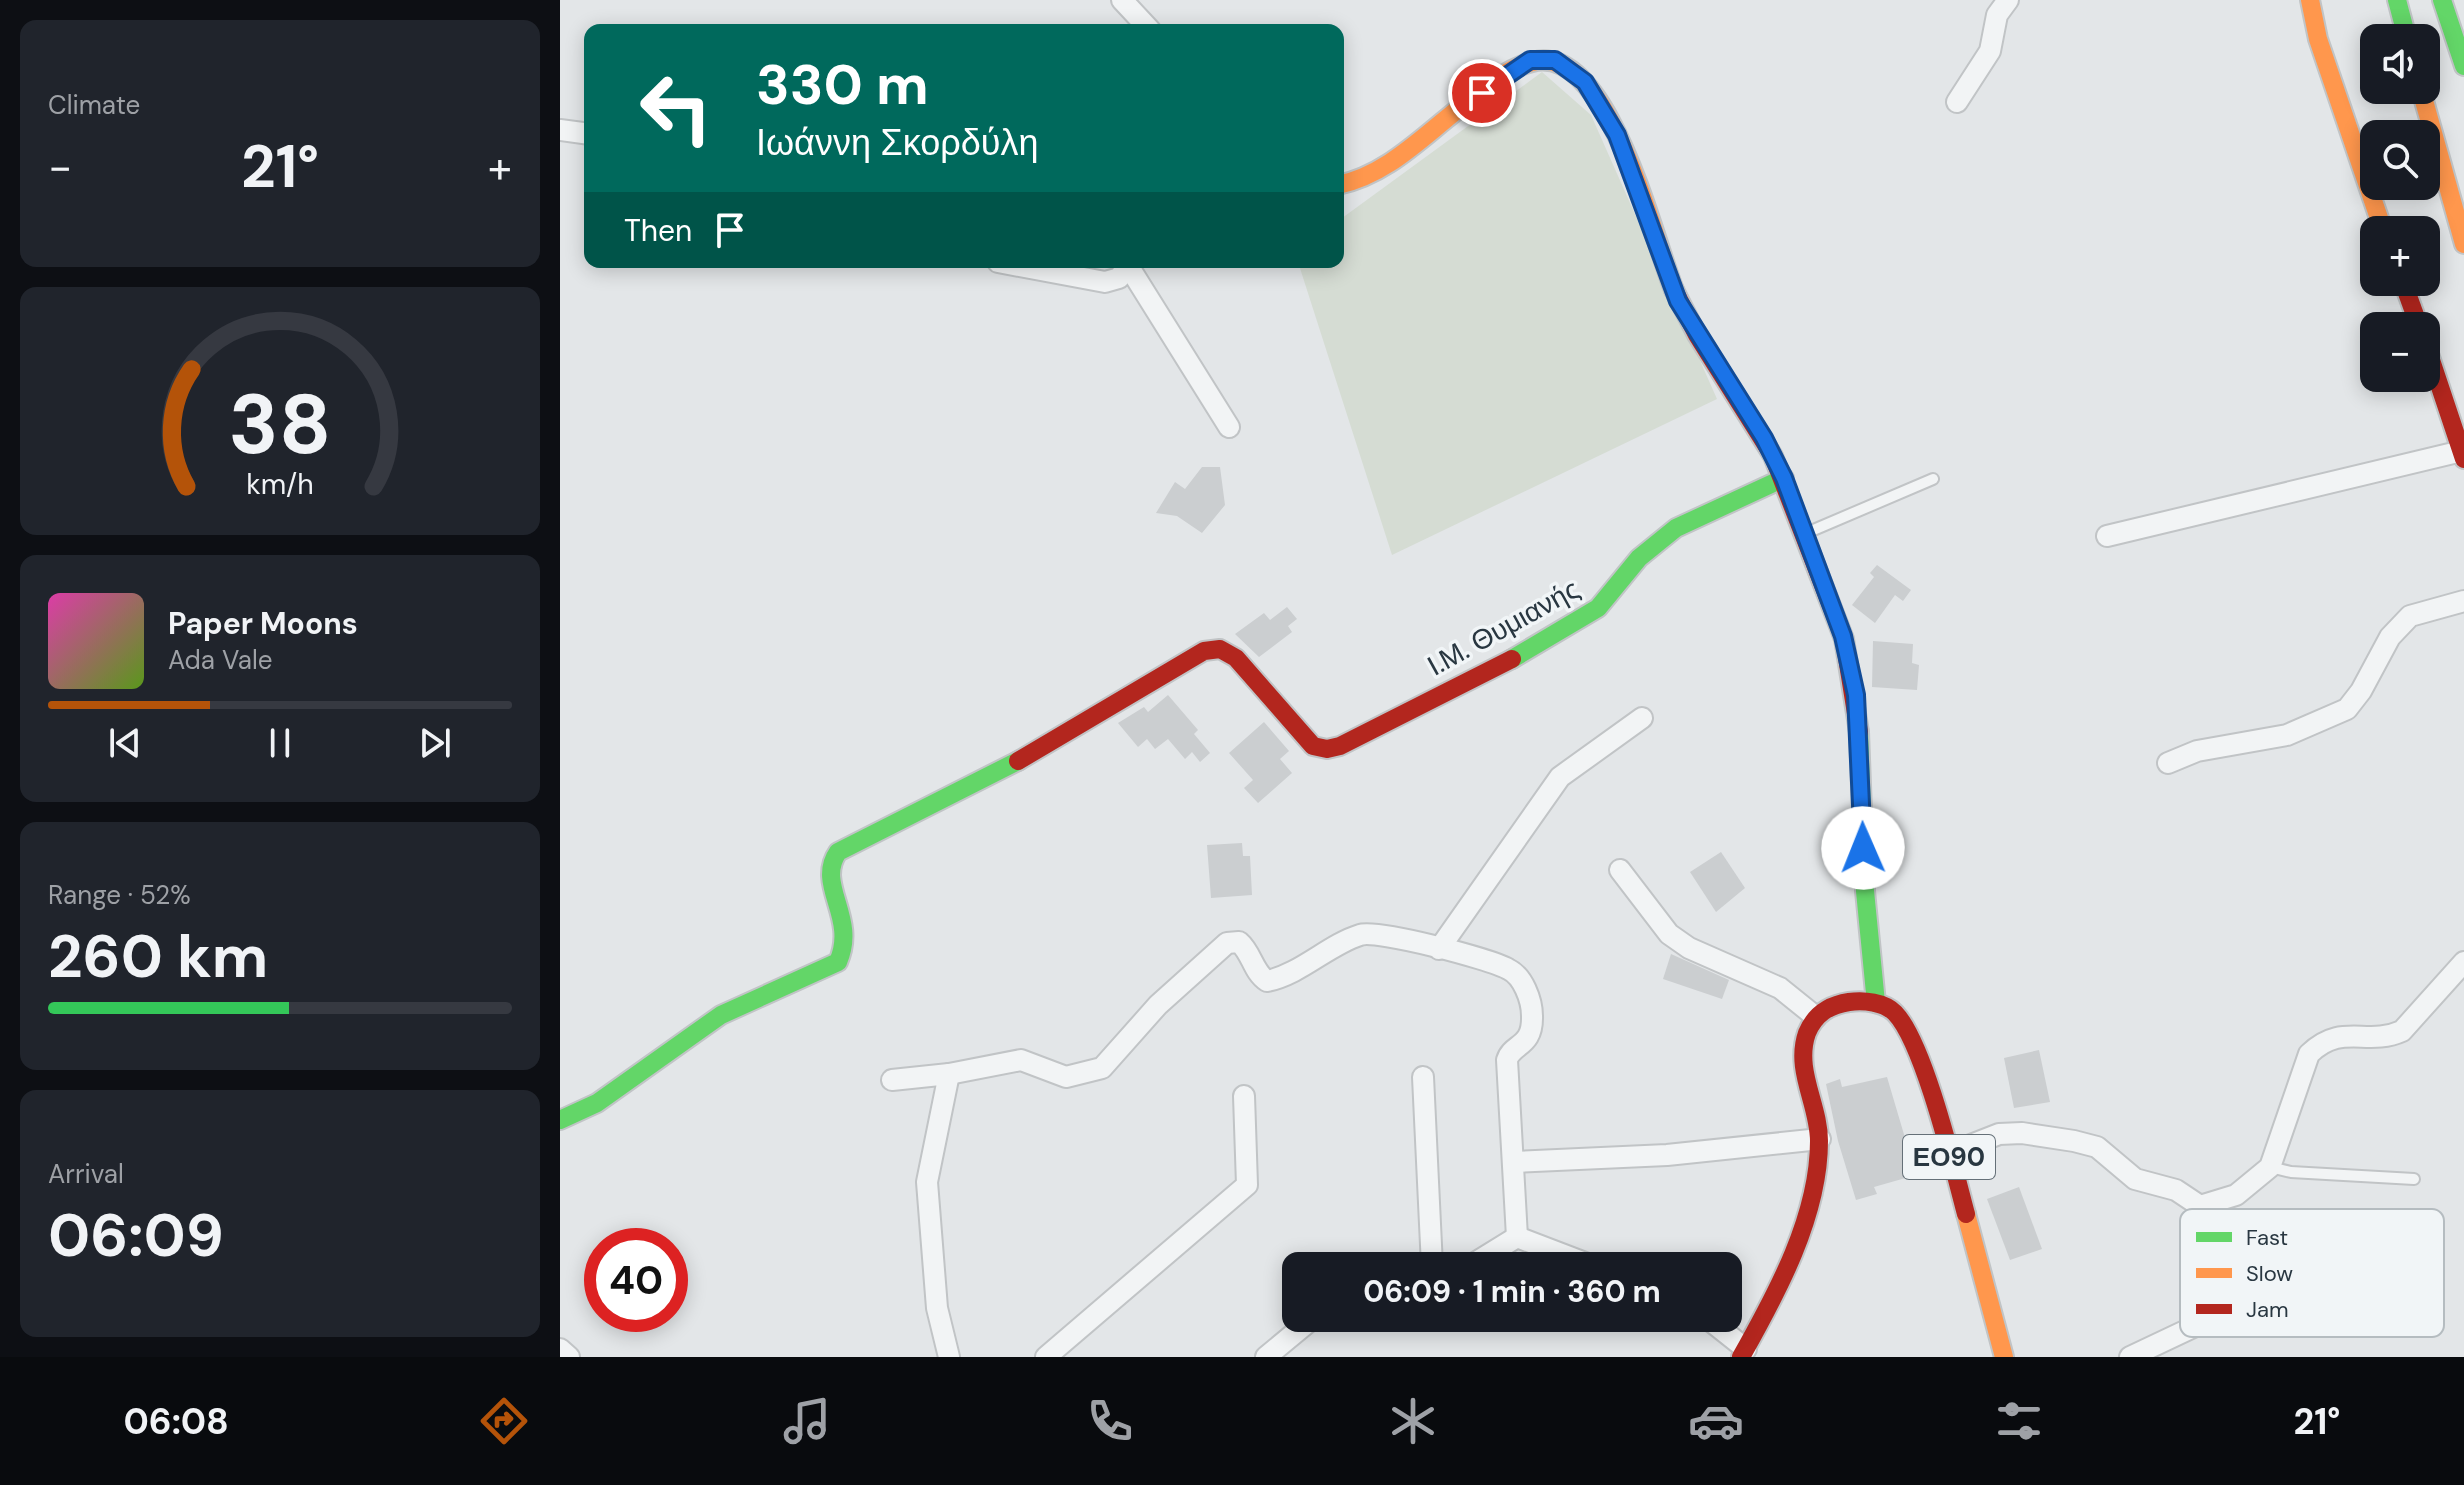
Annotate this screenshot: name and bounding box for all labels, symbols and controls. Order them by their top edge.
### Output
map controls [2360,24,2440,392]
button: sound [2360,24,2440,104]
text: 330 m [756,48,929,121]
icon: left [624,56,728,160]
pin [1448,59,1516,127]
icon: arrive [1460,71,1504,115]
text: Climate [48,88,140,122]
text: Ιωάννη Σκορδύλη [756,119,1039,166]
button: search [2360,120,2440,200]
text: 21° [241,127,319,206]
text: − [48,138,72,196]
text: + [488,138,512,196]
icon: arrive [708,208,752,252]
text: Then [624,211,692,250]
button: + [2360,216,2440,296]
button: − [2360,312,2440,392]
text: 38 [229,370,331,479]
text: km/h [246,466,314,503]
street label: Ι.Μ. Θυμιανής [1421,570,1586,684]
text: Paper Moons [168,604,358,643]
text: Ada Vale [168,643,273,677]
icon: previous [103,721,147,765]
icon: pause [258,721,302,765]
icon: next [413,721,457,765]
position arrow [1821,806,1905,890]
text: Range · 52% [48,878,191,912]
text: 260 km [48,917,268,996]
road number: ΕΟ90 [1903,1135,1995,1179]
text: Arrival [48,1157,124,1191]
text: 06:09 [48,1196,224,1275]
legend [2180,1209,2444,1337]
text: Fast [2246,1223,2288,1252]
speed limit sign: 40 [584,1228,688,1332]
text: Slow [2246,1259,2293,1288]
text: 06:09 · 1 min · 360 m [1363,1272,1661,1311]
text: Jam [2246,1295,2289,1324]
icon: directions [476,1393,532,1449]
icon: music [779,1393,835,1449]
icon: phone [1082,1393,1138,1449]
icon: climate [1385,1393,1441,1449]
icon: car [1688,1393,1744,1449]
icon: filters [1991,1393,2047,1449]
text: 06:08 [123,1398,229,1445]
text: 21° [2293,1398,2340,1445]

